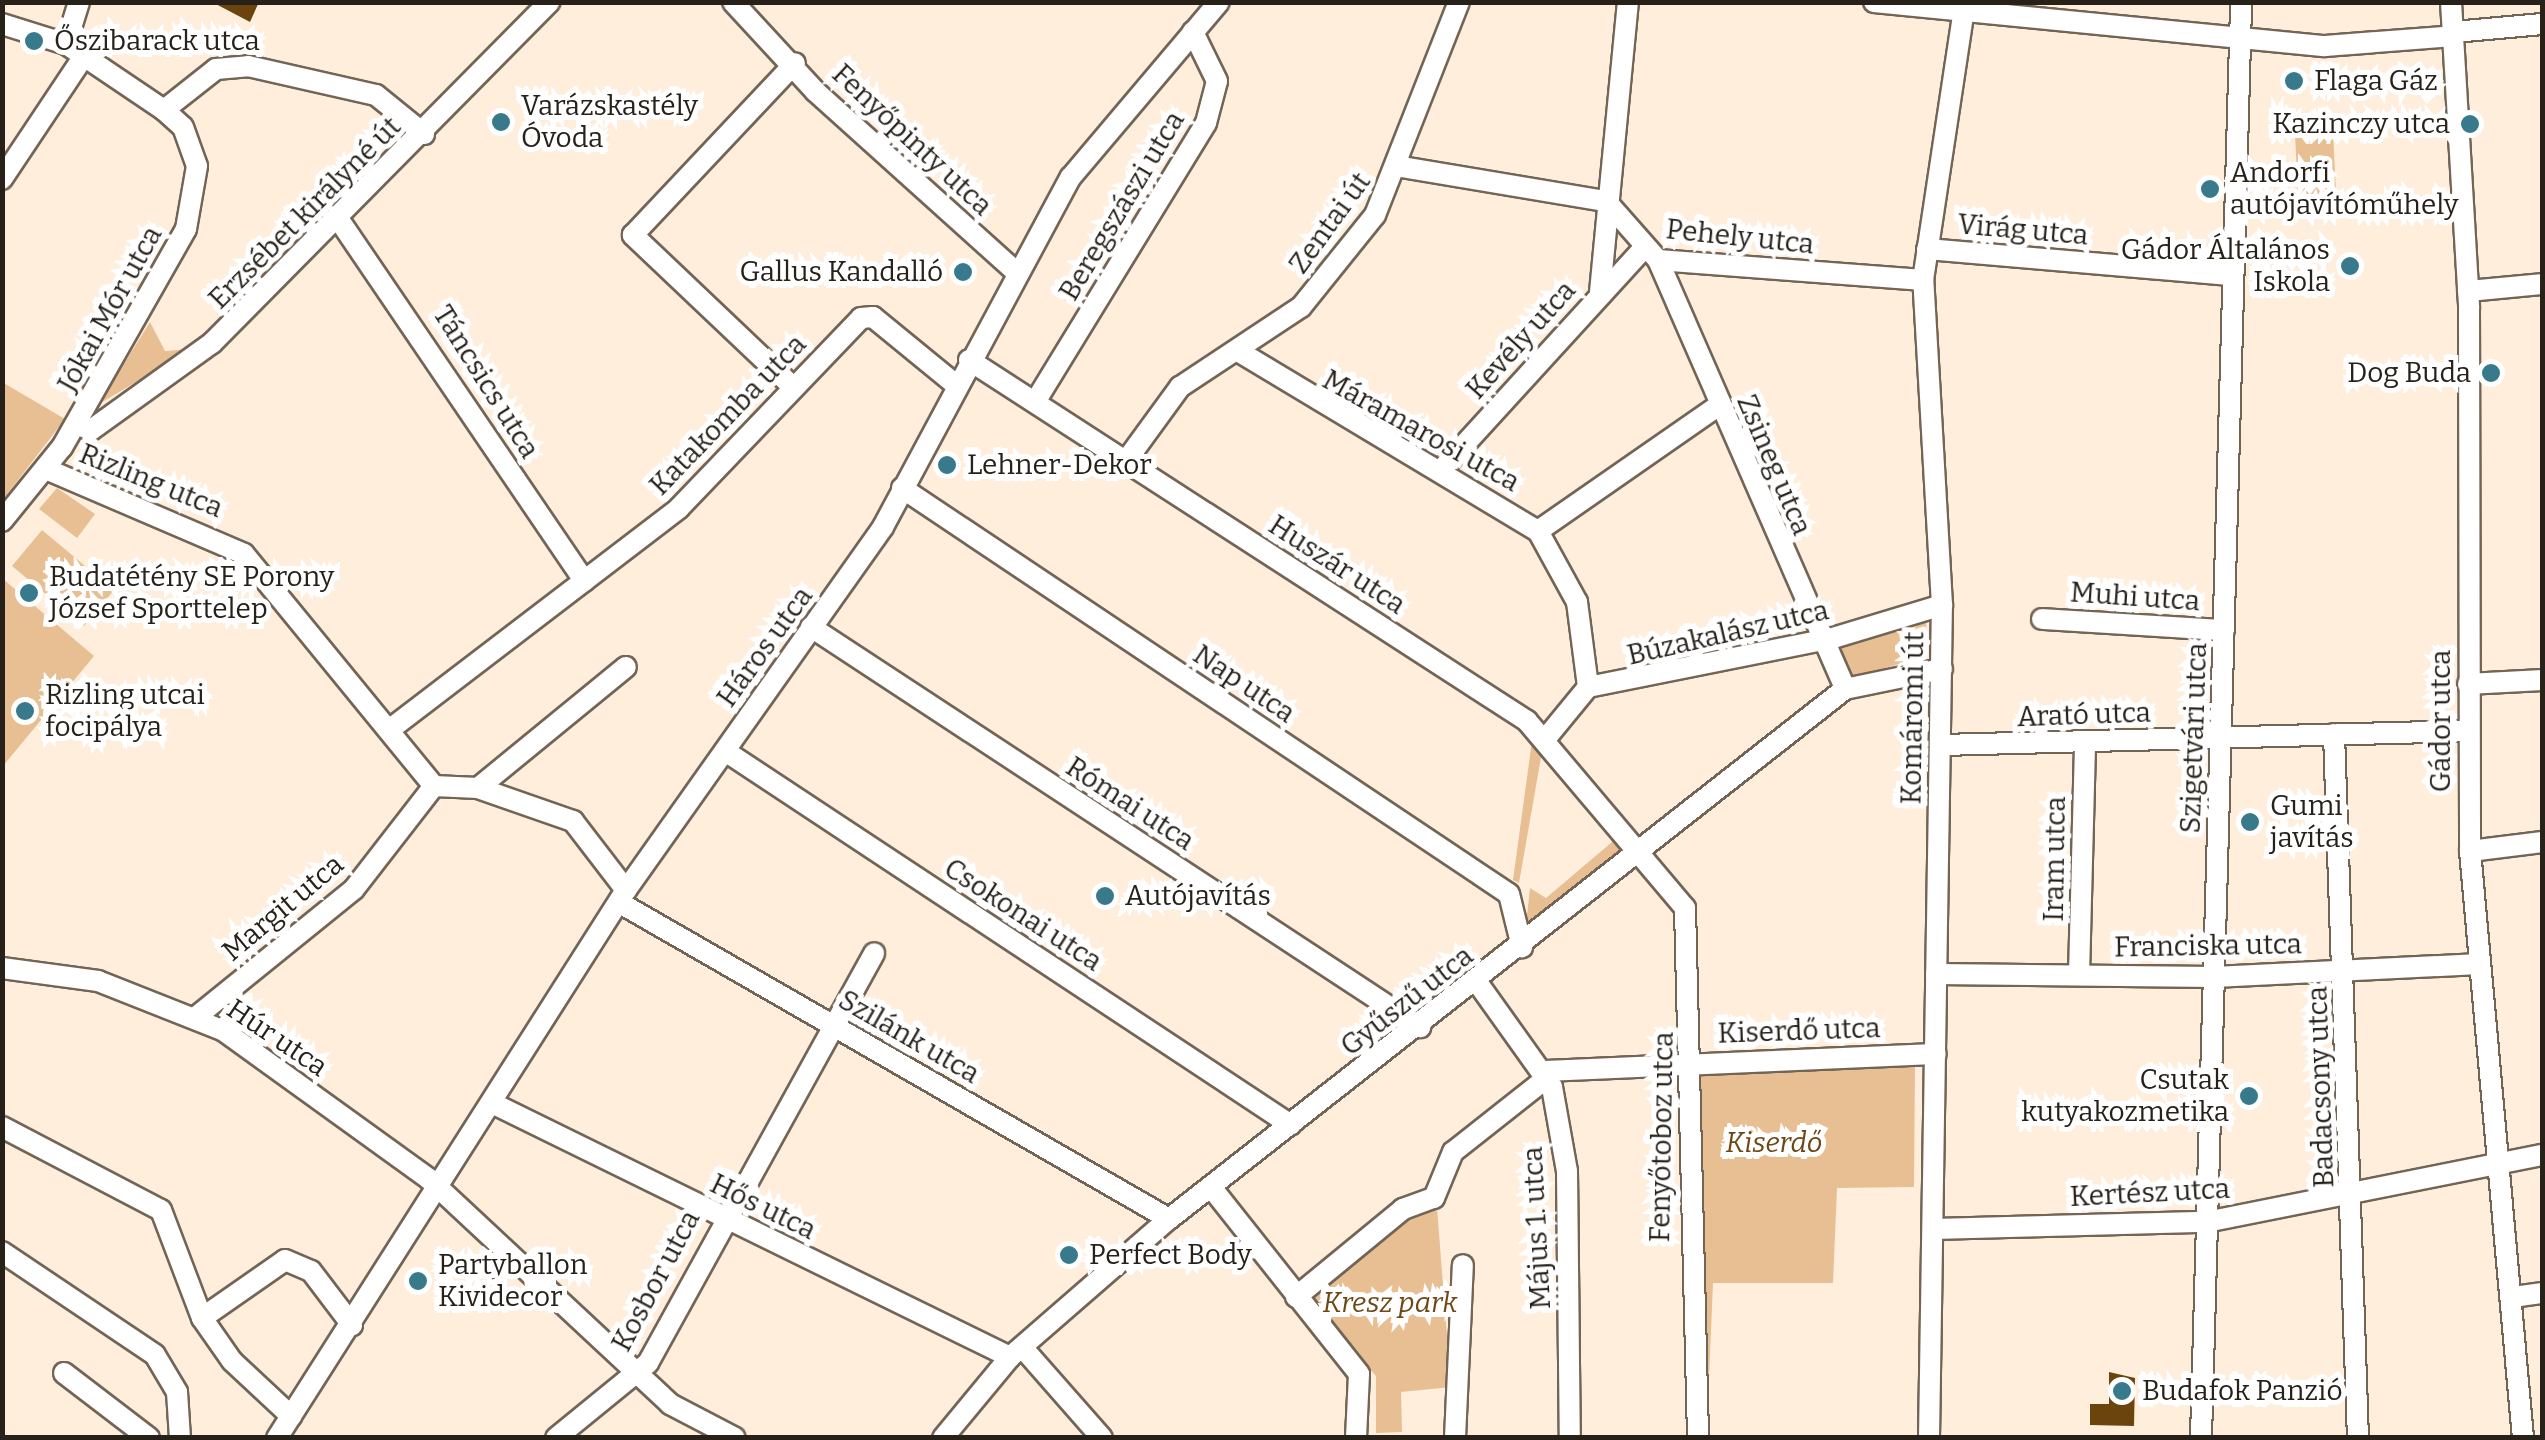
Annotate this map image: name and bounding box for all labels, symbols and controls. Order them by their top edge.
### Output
place label: Őszibarack utca [54,24,260,58]
marker: Őszibarack utca [23,30,45,52]
street label: Fenyőpinty utca [825,57,999,223]
place label: Flaga Gáz [2314,64,2438,98]
marker: Flaga Gáz [2283,70,2305,92]
place label: Varázskastély Óvoda [521,89,698,155]
street label: Beregszászi utca [1052,105,1192,307]
place label: Kazinczy utca [2272,107,2450,141]
street label: Erzsébet királyné út [202,110,408,316]
marker: Varázskastély Óvoda [490,111,512,133]
marker: Kazinczy utca [2459,113,2481,135]
place label: Andorfi autójavítóműhely [2230,156,2459,222]
street label: Zentai út [1282,166,1378,280]
marker: Andorfi autójavítóműhely [2199,178,2221,200]
street label: Virág utca [1956,208,2090,252]
street label: Pehely utca [1664,213,1816,261]
street label: Jókai Mór utca [51,220,169,398]
place label: Gádor Általános Iskola [2121,233,2330,299]
place label: Gallus Kandalló [739,255,943,289]
marker: Gádor Általános Iskola [2339,255,2361,277]
marker: Gallus Kandalló [952,261,974,283]
street label: Kevély utca [1459,274,1583,406]
street label: Táncsics utca [426,299,546,465]
street label: Katakomba utca [643,328,813,502]
place label: Dog Buda [2347,356,2471,390]
marker: Dog Buda [2480,362,2502,384]
street label: Máramarosi utca [1317,363,1525,499]
street label: Zsineg utca [1729,390,1819,540]
street label: Rizling utca [74,437,228,525]
place label: Lehner-Dekor [967,448,1152,482]
marker: Lehner-Dekor [936,454,958,476]
street label: Huszár utca [1262,508,1412,622]
place label: Budatétény SE Porony József Sporttelep [49,560,334,626]
street label: Muhi utca [2069,576,2201,618]
street label: Háros utca [710,580,820,714]
marker: Budatétény SE Porony József Sporttelep [18,582,40,604]
street label: Búzakalász utca [1624,594,1832,672]
street label: Komáromi út [1895,631,1931,805]
street label: Nap utca [1187,638,1301,730]
street label: Szigetvári utca [2174,642,2214,834]
street label: Gádor utca [2424,650,2458,792]
place label: Rizling utcai focipálya [45,678,205,744]
street label: Arató utca [2017,696,2151,734]
marker: Rizling utcai focipálya [14,700,36,722]
street label: Római utca [1060,750,1200,858]
place label: Gumi javítás [2270,789,2354,855]
street label: Iram utca [2037,796,2073,922]
marker: Gumi javítás [2239,811,2261,833]
street label: Margit utca [216,848,350,968]
street label: Csokonai utca [938,852,1108,978]
place label: Autójavítás [1125,879,1271,913]
marker: Autójavítás [1094,885,1116,907]
street label: Franciska utca [2114,928,2302,964]
street label: Gyűszű utca [1334,939,1480,1063]
street label: Szilánk utca [833,983,985,1091]
street label: Badacsony utca [2301,986,2341,1188]
street label: Húr utca [220,992,334,1084]
street label: Kiserdő utca [1717,1011,1881,1051]
street label: Fenyőtoboz utca [1643,1031,1681,1243]
place label: Csutak kutyakozmetika [2021,1063,2229,1129]
marker: Csutak kutyakozmetika [2238,1085,2260,1107]
park label: Kiserdő [1726,1126,1822,1160]
street label: Május 1. utca [1516,1146,1558,1310]
street label: Hős utca [705,1167,821,1247]
street label: Kertész utca [2069,1172,2231,1214]
street label: Kosbor utca [605,1205,707,1357]
place label: Perfect Body [1089,1238,1252,1272]
marker: Perfect Body [1058,1244,1080,1266]
place label: Partyballon Kividecor [438,1248,588,1314]
marker: Partyballon Kividecor [407,1270,429,1292]
park label: Kresz park [1323,1286,1457,1320]
place label: Budafok Panzió [2142,1374,2342,1408]
marker: Budafok Panzió [2111,1380,2133,1402]

